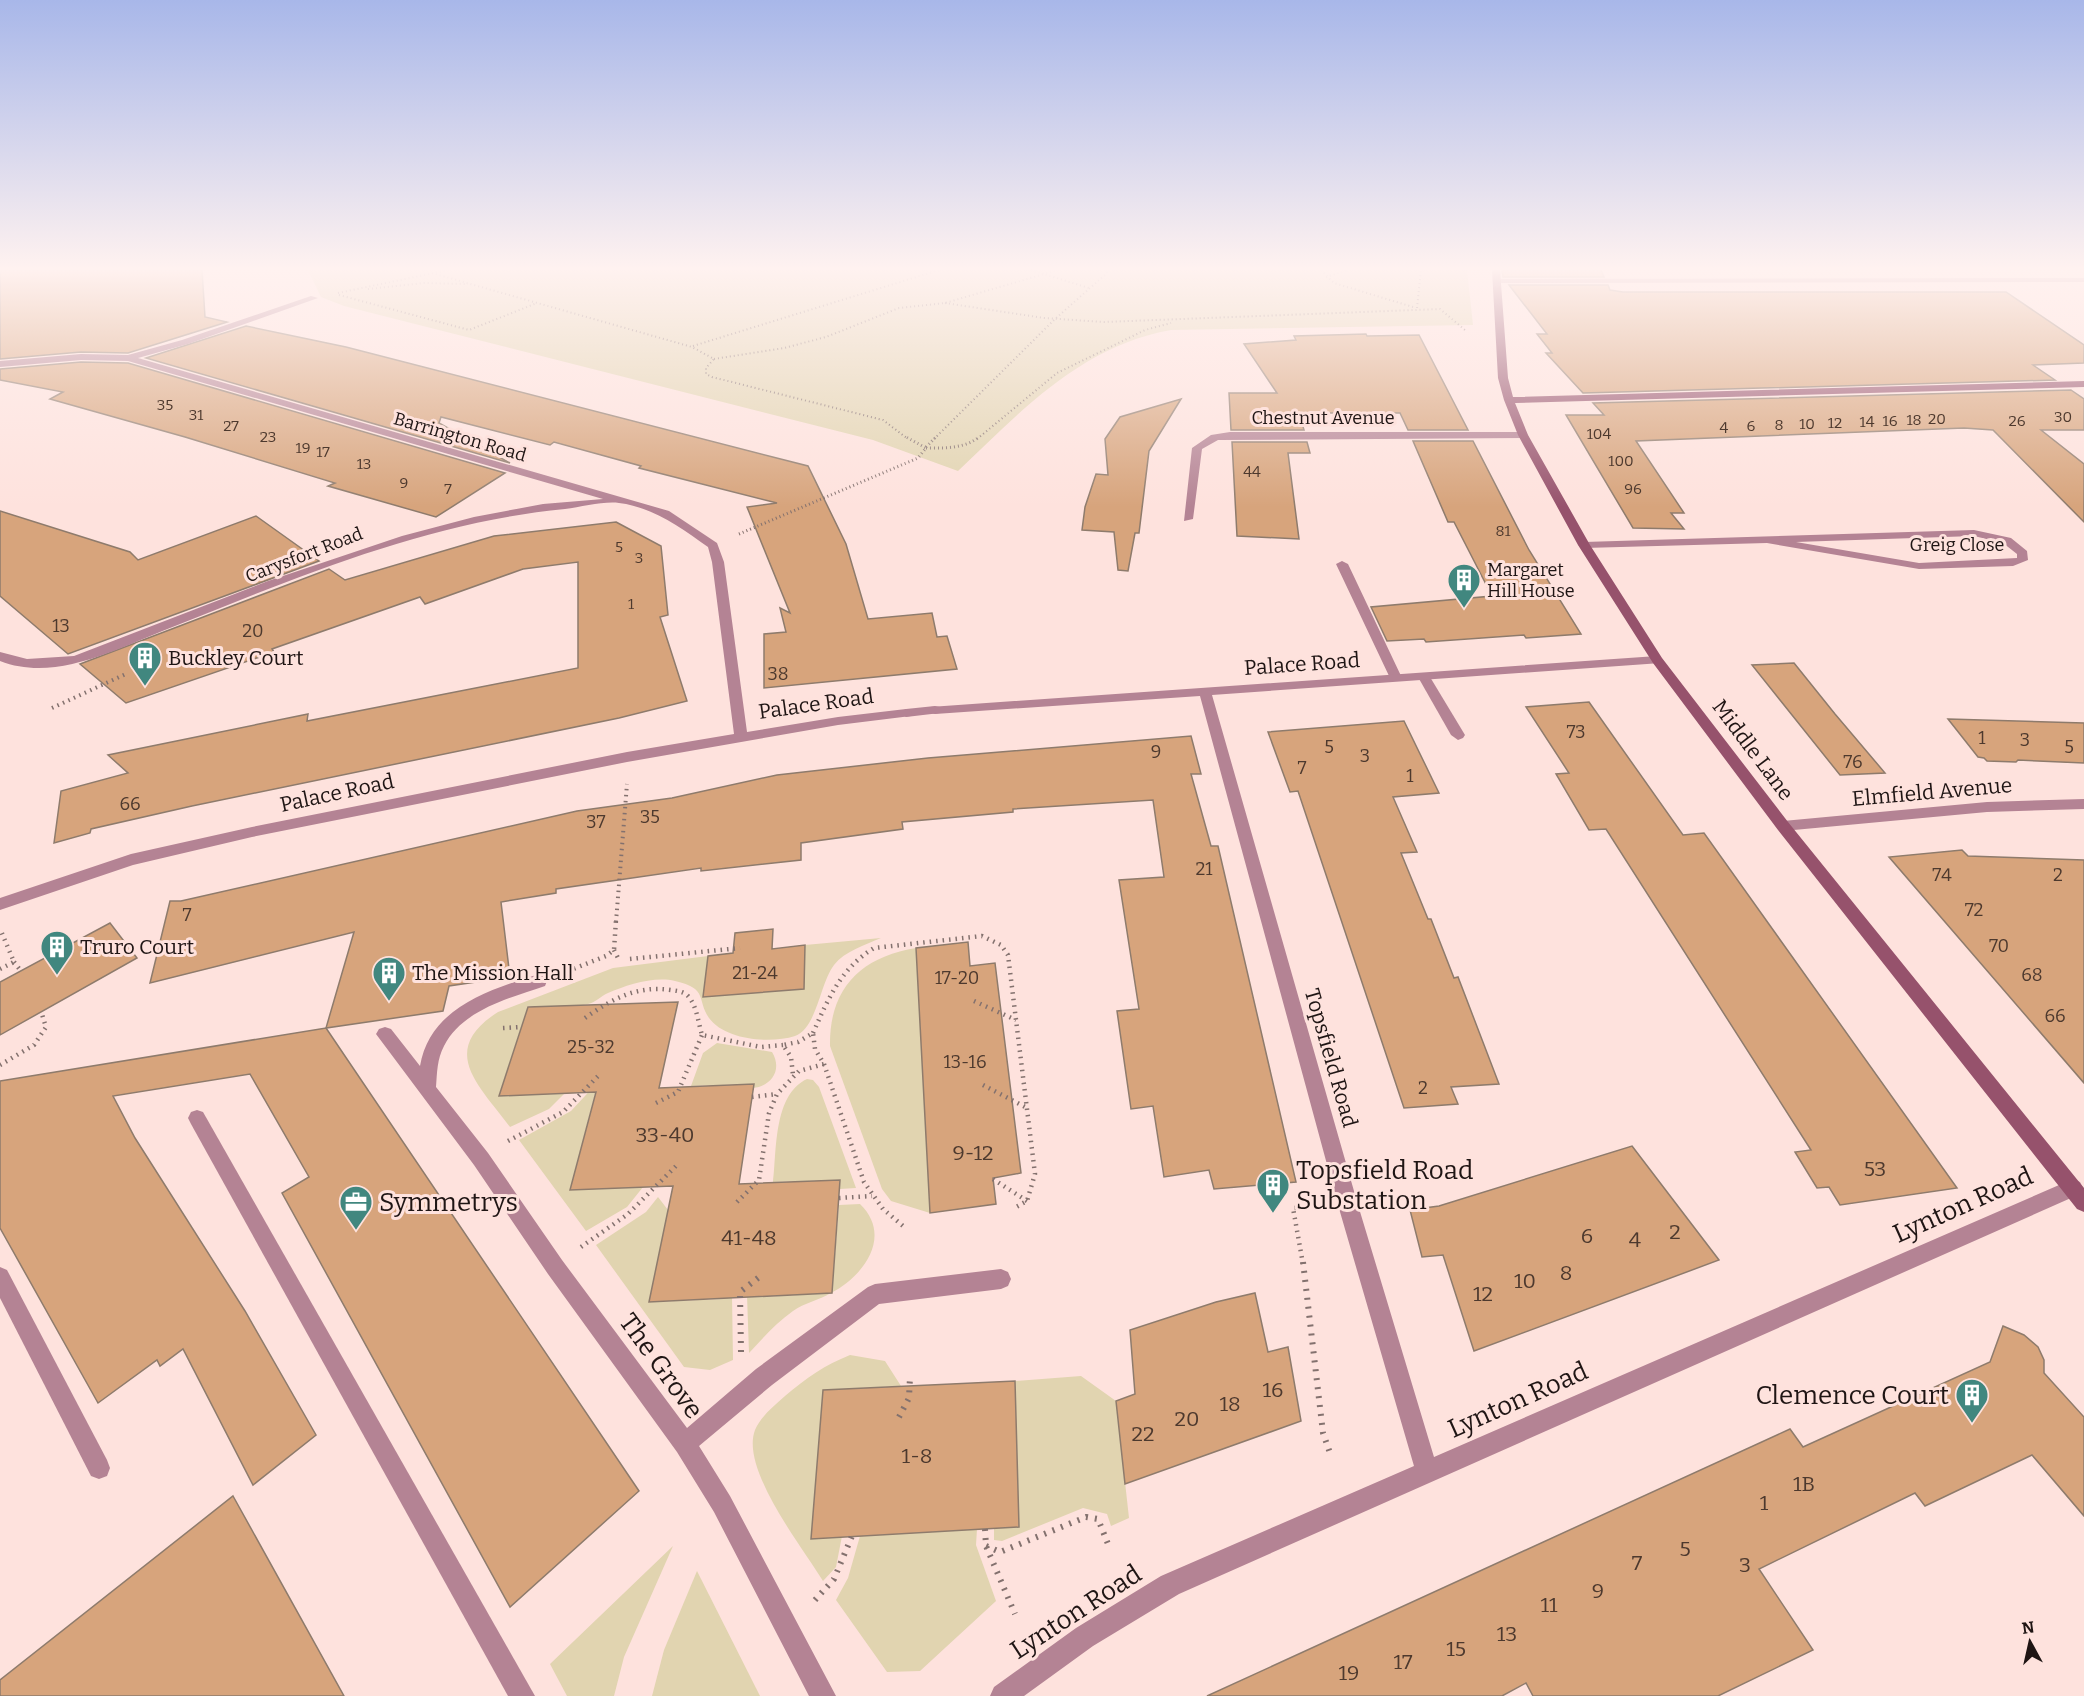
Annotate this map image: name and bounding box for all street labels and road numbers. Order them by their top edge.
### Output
street label: Chestnut Avenue [1251,407,1395,429]
street label: Barrington Road [391,408,529,467]
street label: Carysfort Road [242,522,366,587]
street label: Greig Close [1910,534,2004,556]
street label: Palace Road [1243,647,1361,681]
street label: Palace Road [757,683,875,725]
street label: Middle Lane [1707,695,1799,805]
street label: Palace Road [277,768,397,818]
street label: Elmfield Avenue [1851,772,2013,812]
street label: Topsfield Road [1299,986,1363,1130]
street label: Lynton Road [1888,1160,2038,1250]
street label: The Grove [612,1307,710,1425]
street label: Lynton Road [1443,1355,1593,1445]
street label: Lynton Road [1005,1558,1147,1666]

